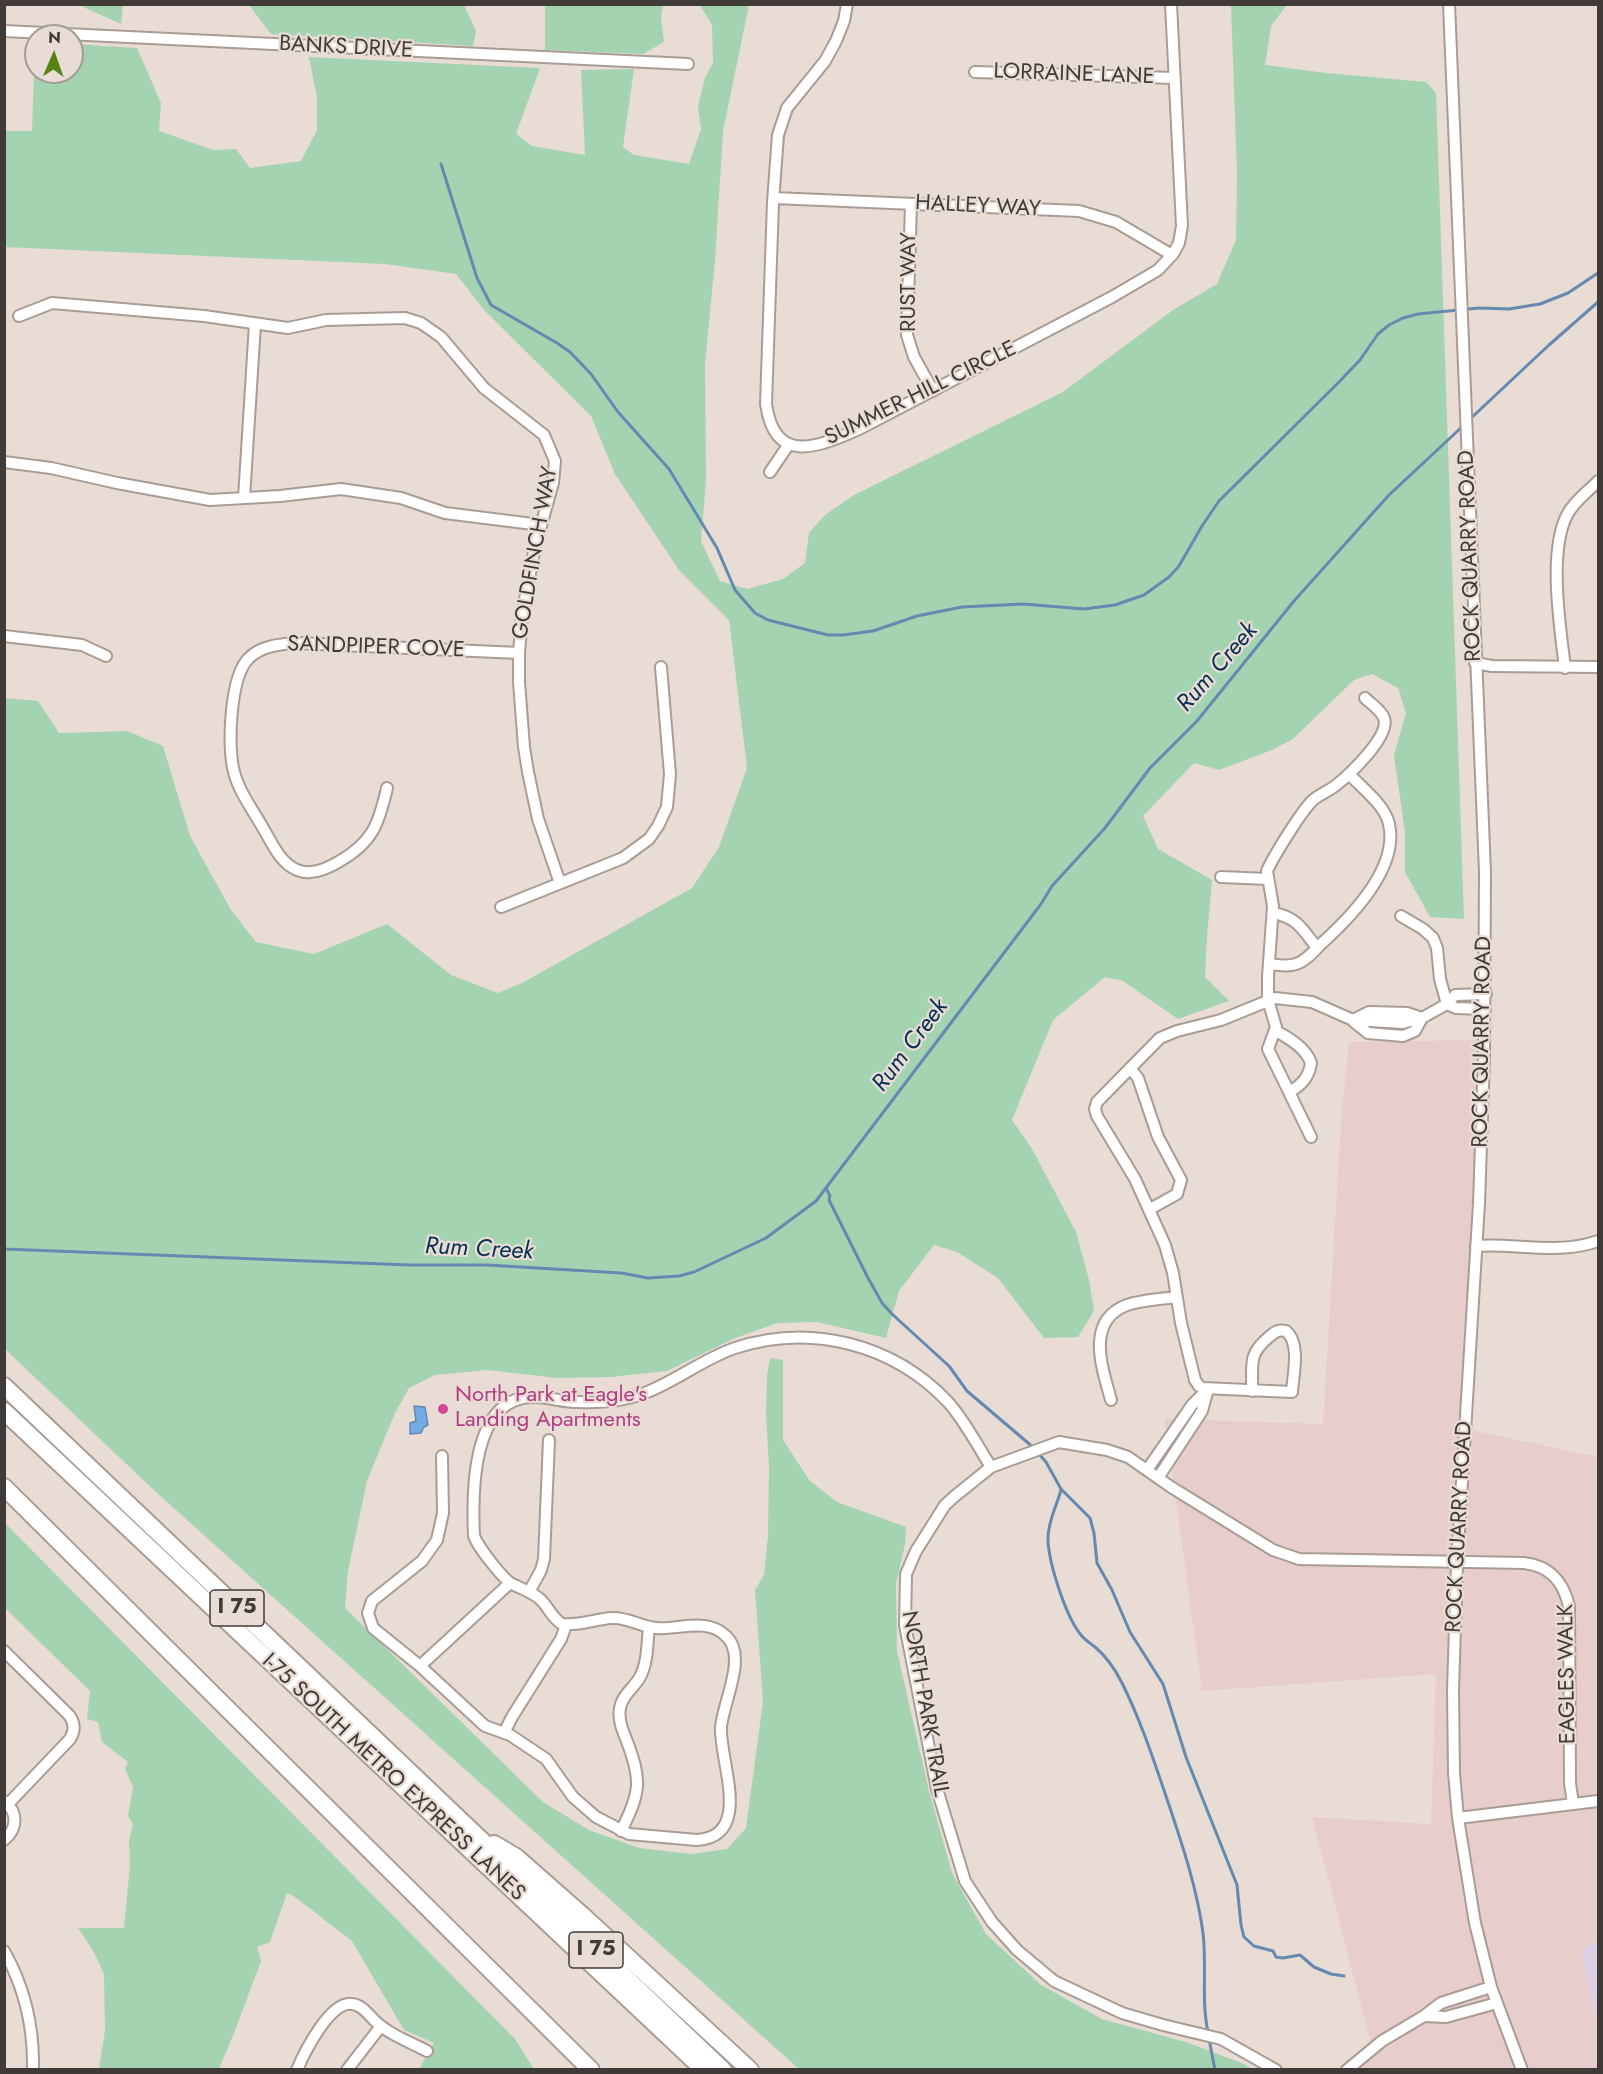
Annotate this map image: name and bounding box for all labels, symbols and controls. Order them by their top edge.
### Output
north arrow [24,24,84,84]
text: N [48,26,61,49]
street label: BANKS DRIVE [278,31,414,65]
street label: LORRAINE LANE [993,59,1155,91]
street label: HALLEY WAY [914,191,1042,223]
street label: RUST WAY [897,232,923,332]
street label: SUMMER HILL CIRCLE [821,336,1021,452]
street label: ROCK QUARRY ROAD [1454,450,1488,662]
street label: GOLDFINCH WAY [508,465,564,641]
water label: Rum Creek [1172,618,1264,718]
street label: SANDPIPER COVE [287,632,465,664]
street label: ROCK QUARRY ROAD [1468,936,1498,1148]
water label: Rum Creek [867,994,955,1098]
water label: Rum Creek [424,1233,534,1267]
place label: North Park at Eagle's Landing Apartments [455,1383,647,1434]
marker: North Park at Eagle's Landing Apartments [436,1402,450,1416]
street label: ROCK QUARRY ROAD [1441,1421,1479,1633]
road number: I 75 [210,1590,264,1626]
street label: EAGLES WALK [1554,1604,1582,1744]
street label: NORTH PARK TRAIL [895,1609,953,1799]
street label: I-75 SOUTH METRO EXPRESS LANES [256,1649,530,1907]
road number: I 75 [569,1932,623,1968]

